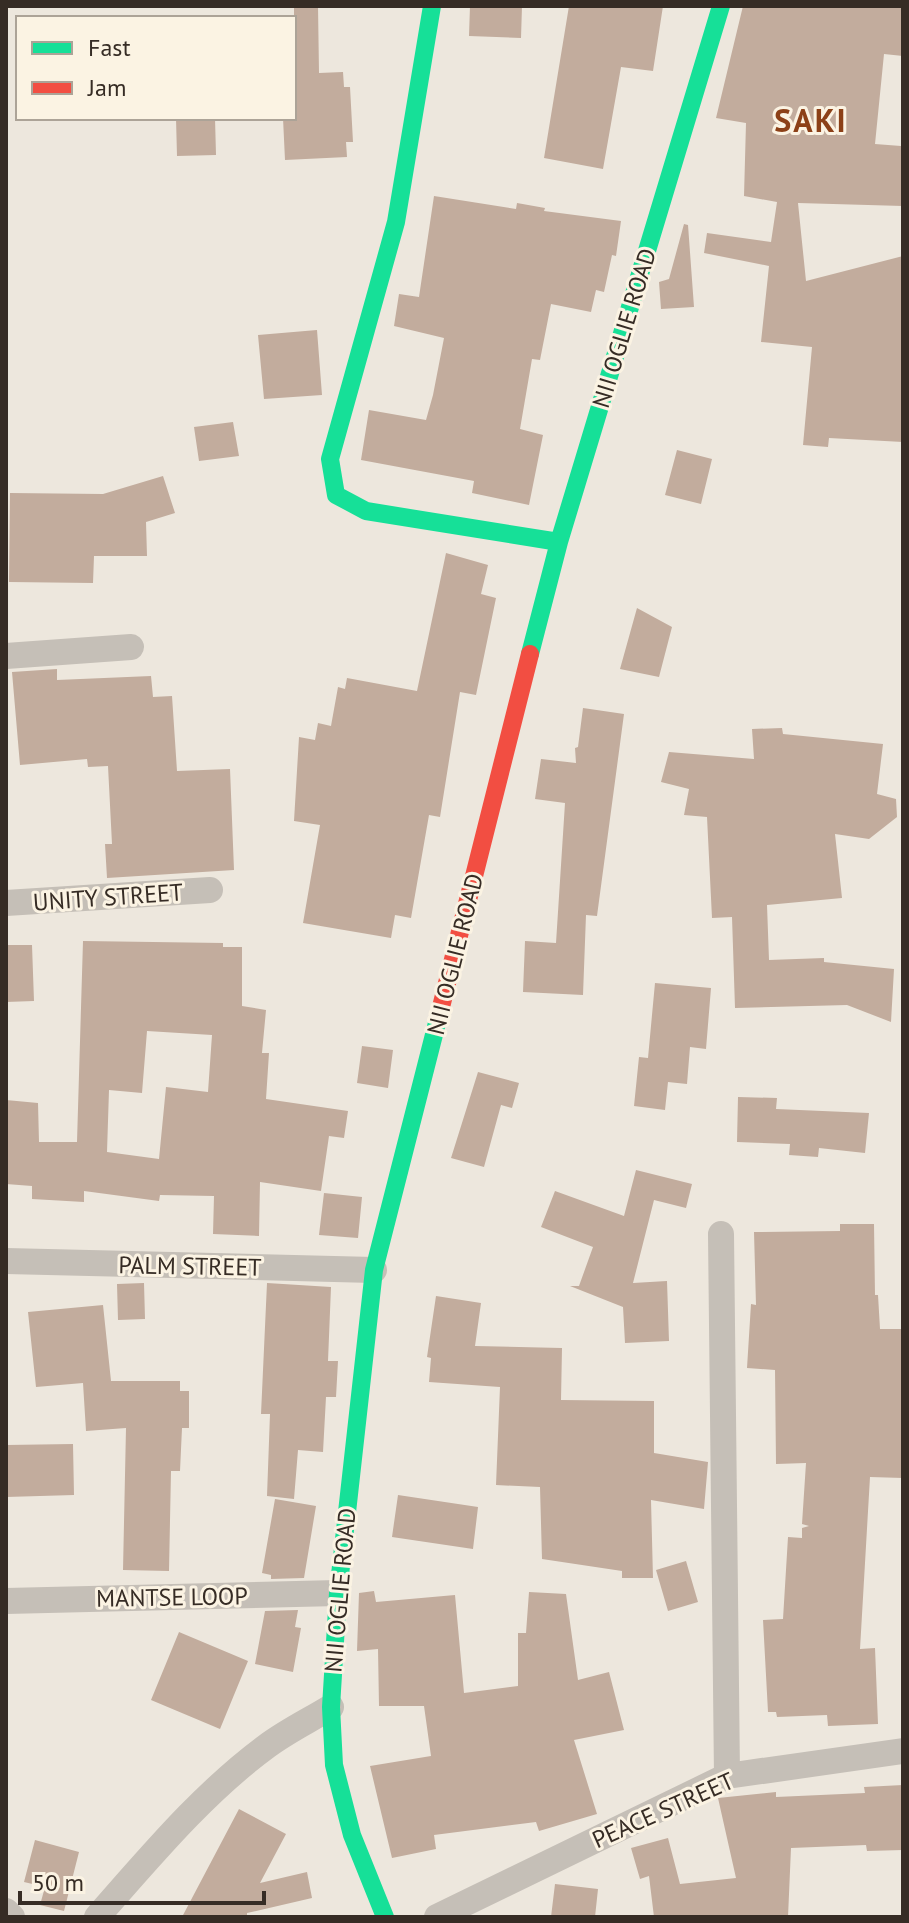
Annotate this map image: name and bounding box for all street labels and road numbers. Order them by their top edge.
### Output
street label: NII OGLIE ROAD [585,245,663,411]
street label: NII OGLIE ROAD [420,870,490,1038]
street label: UNITY STREET [32,876,184,918]
street label: PALM STREET [118,1249,262,1283]
street label: NII OGLIE ROAD [317,1506,363,1674]
street label: MANTSE LOOP [96,1580,248,1614]
street label: PEACE STREET [587,1765,739,1855]

